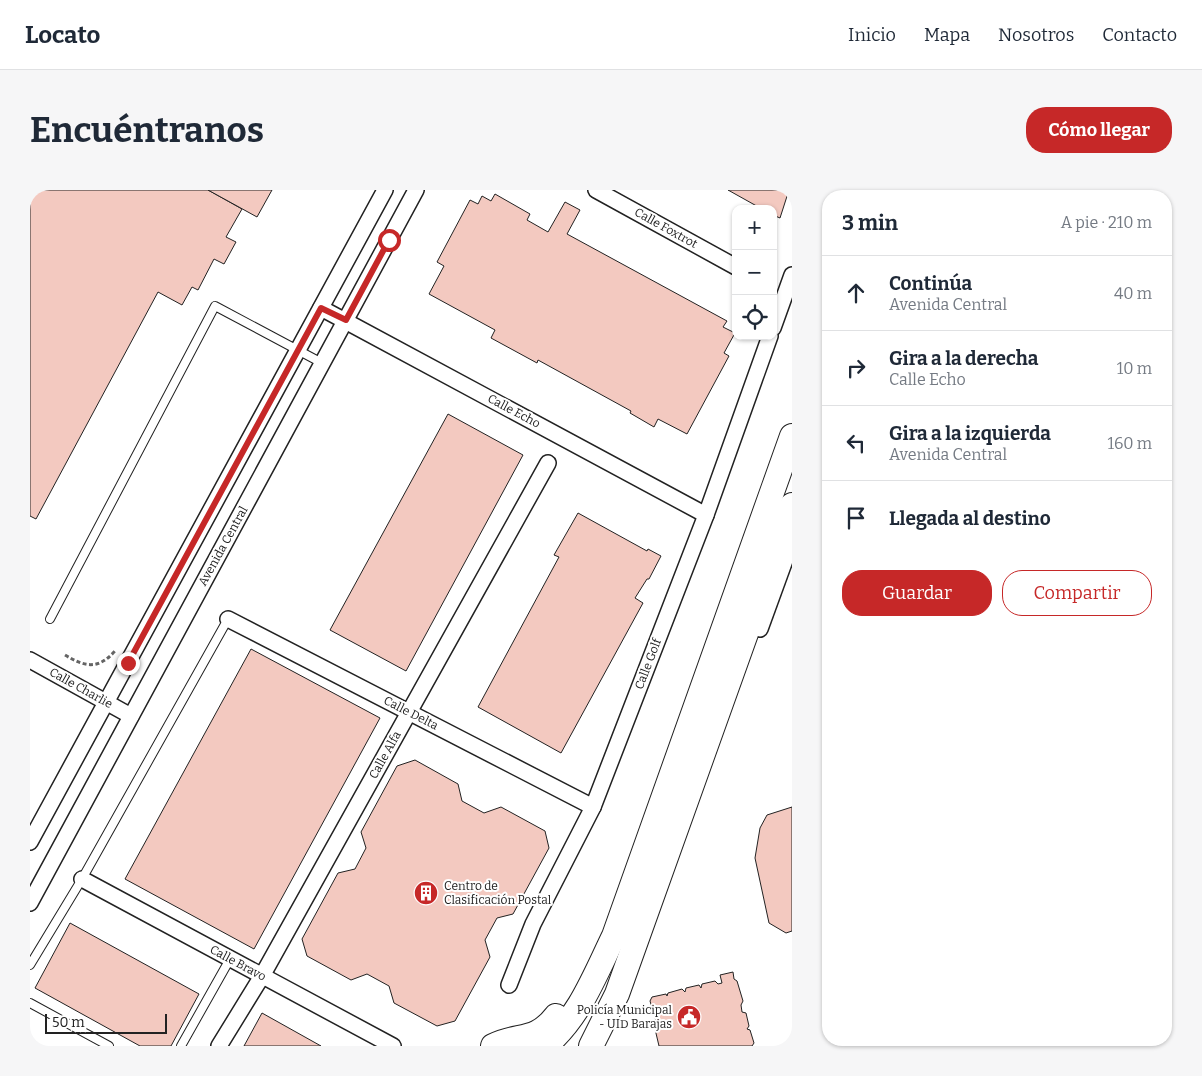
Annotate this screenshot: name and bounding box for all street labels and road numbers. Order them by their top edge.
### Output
street label: Calle Foxtrot [632,205,700,251]
street label: Calle Echo [485,391,543,431]
street label: Avenida Central [195,503,251,588]
street label: Calle Golf [632,636,664,691]
street label: Calle Charlie [47,665,115,711]
street label: Calle Delta [381,693,441,733]
street label: Calle Alfa [366,728,404,781]
street label: Calle Bravo [208,942,269,984]

